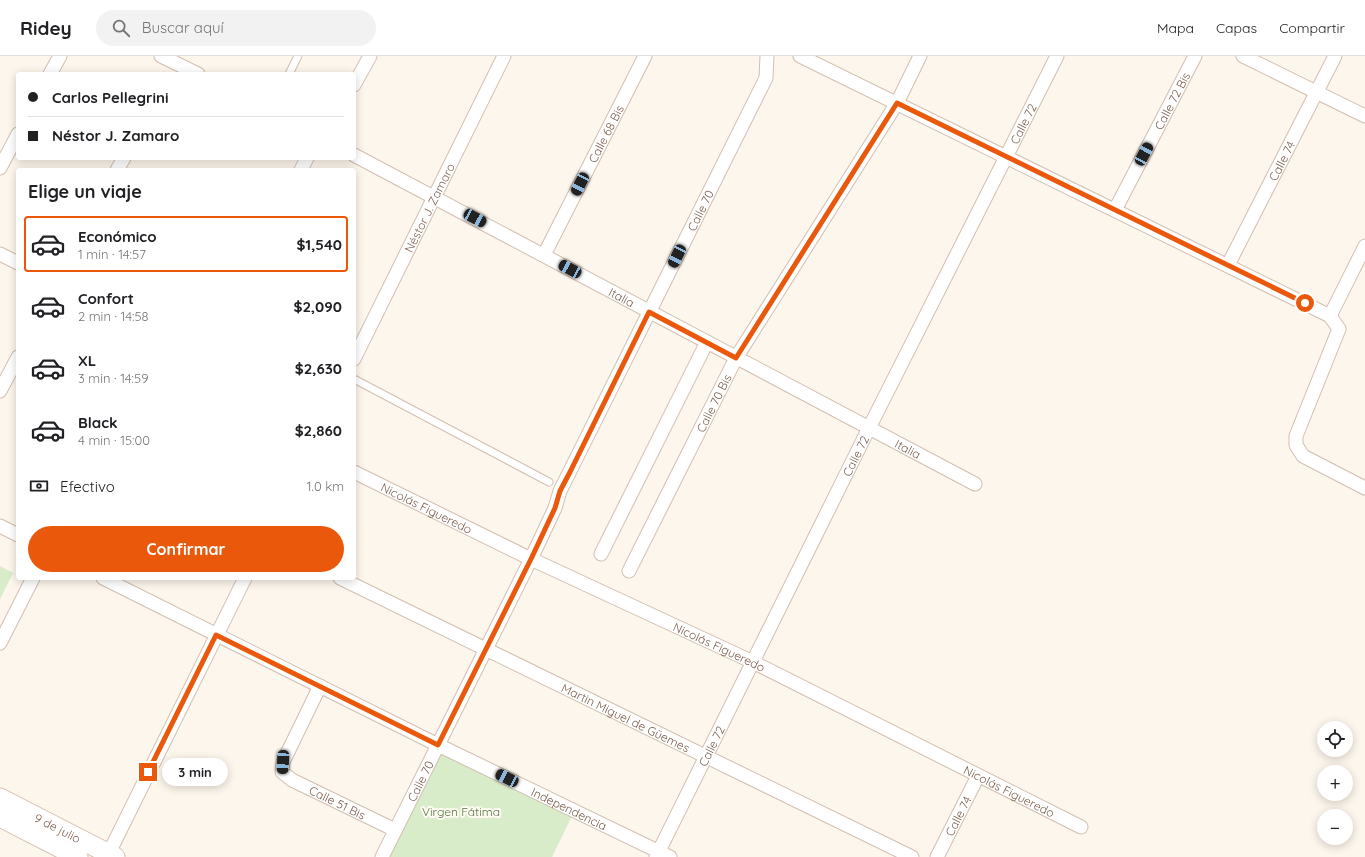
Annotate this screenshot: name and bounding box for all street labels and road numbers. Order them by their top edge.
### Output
street label: Calle 72 Bis [1151,69,1193,132]
street label: Calle 72 [1006,101,1039,146]
street label: Calle 68 Bis [585,102,627,165]
street label: Calle 74 [1265,138,1298,183]
street label: Néstor J. Zamaro [401,161,457,255]
street label: Calle 70 [684,187,717,233]
street label: Italia [606,284,637,310]
street label: Calle 70 Bis [693,371,734,435]
street label: Calle 72 [839,433,872,479]
street label: Italia [893,436,923,461]
street label: Nicolás Figueredo [379,479,475,536]
street label: Nicolás Figueredo [671,619,768,675]
street label: Martin Miguel de Güemes [559,680,693,755]
street label: Calle 72 [695,723,728,769]
street label: Calle 70 [403,758,437,804]
street label: Nicolás Figueredo [961,762,1057,820]
street label: Calle 51 Bis [307,782,369,822]
street label: Independencia [529,784,609,833]
street label: Calle 74 [941,794,974,838]
street label: 9 de julio [32,810,83,846]

